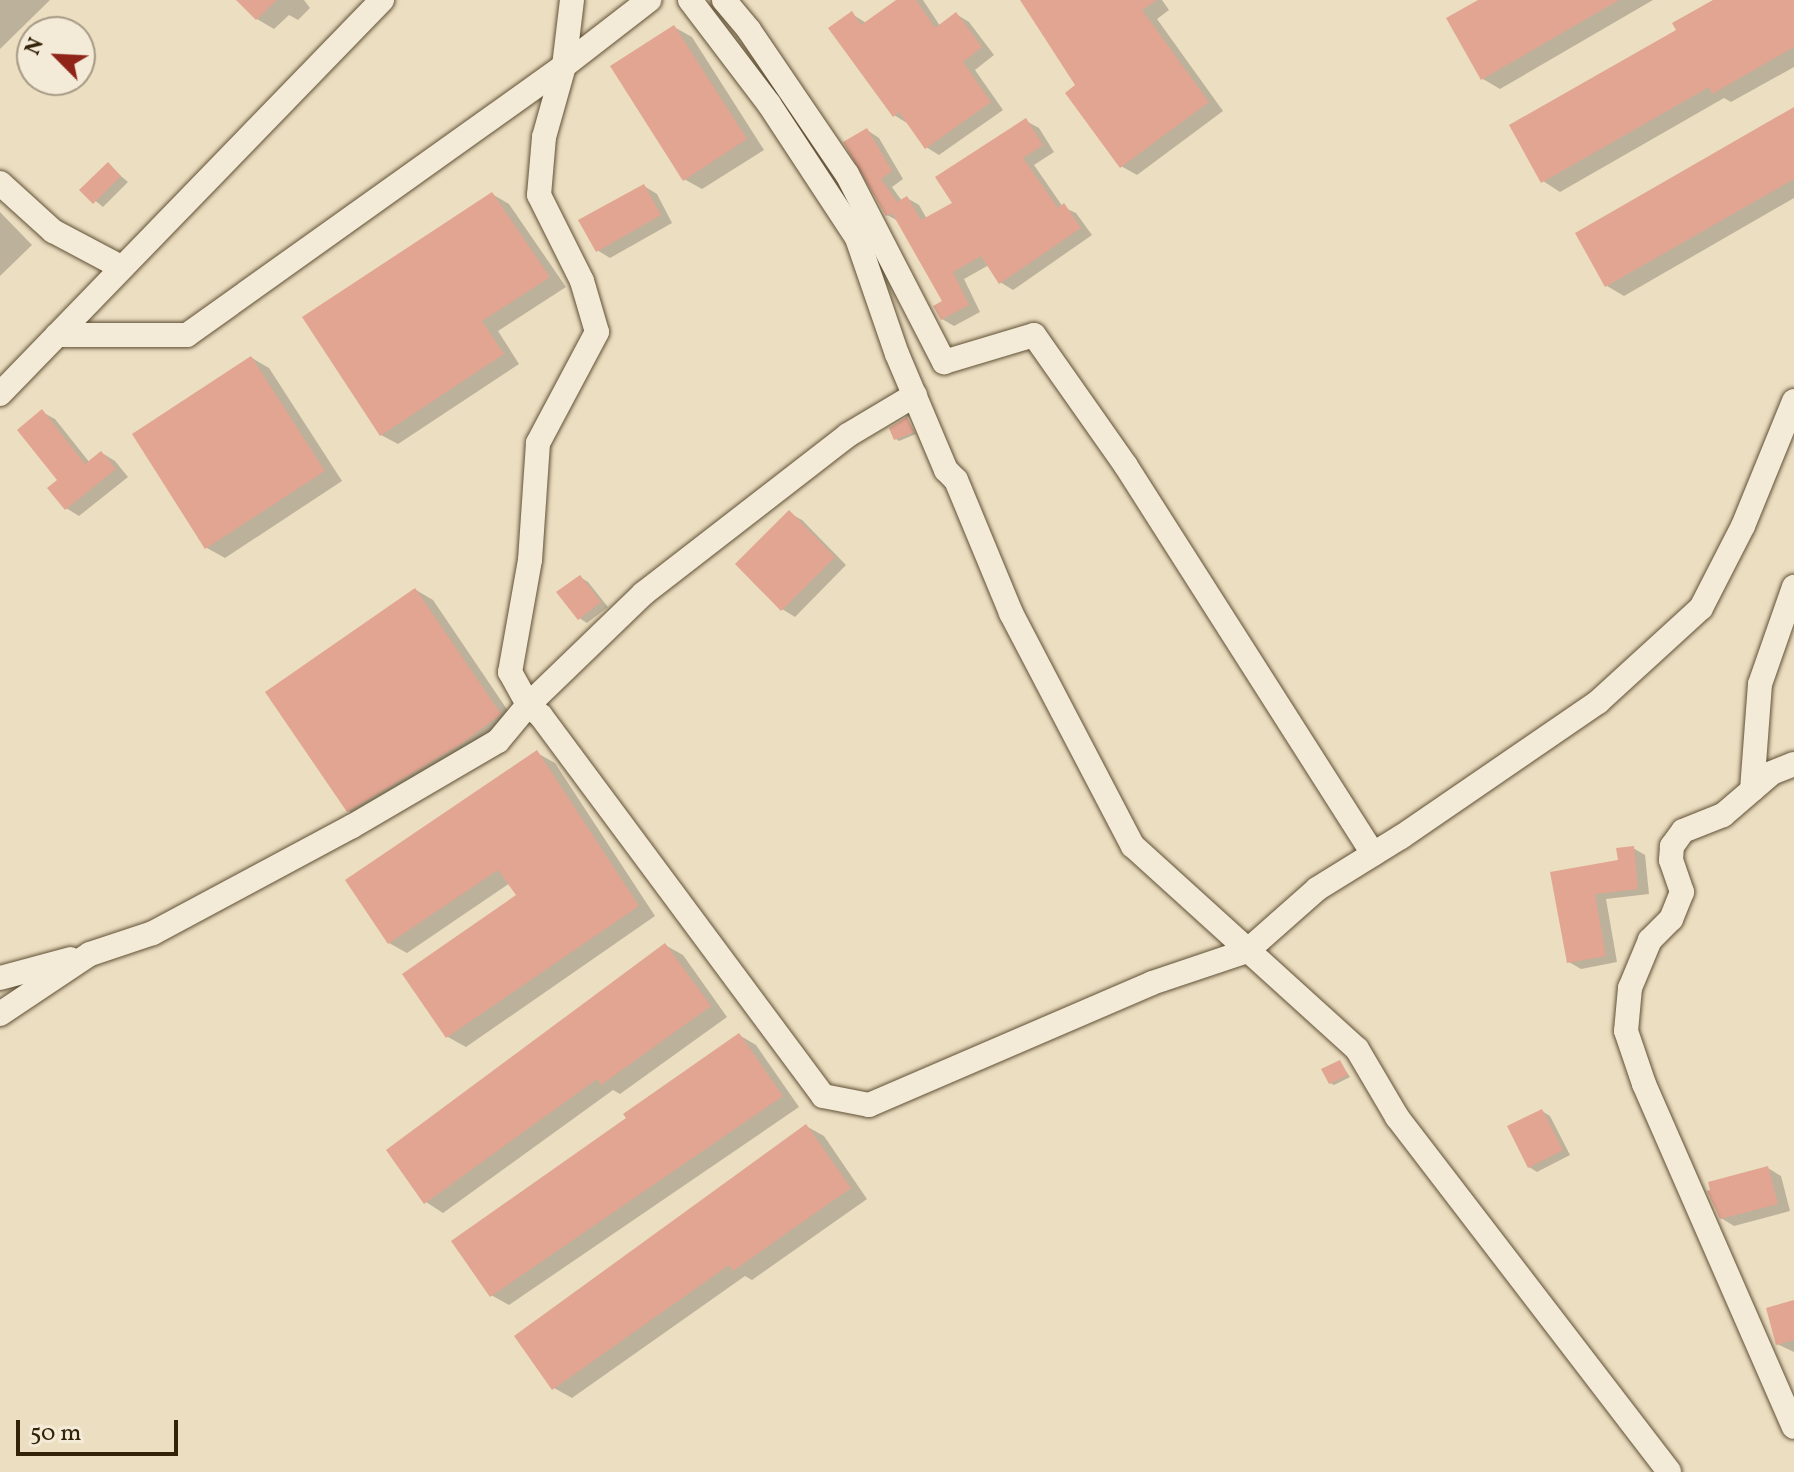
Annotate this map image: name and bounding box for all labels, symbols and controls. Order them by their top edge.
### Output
north arrow [16,16,96,96]
text: N [18,33,53,60]
scale bar [20,1404,182,1454]
text: 50 m [30,1417,82,1451]

